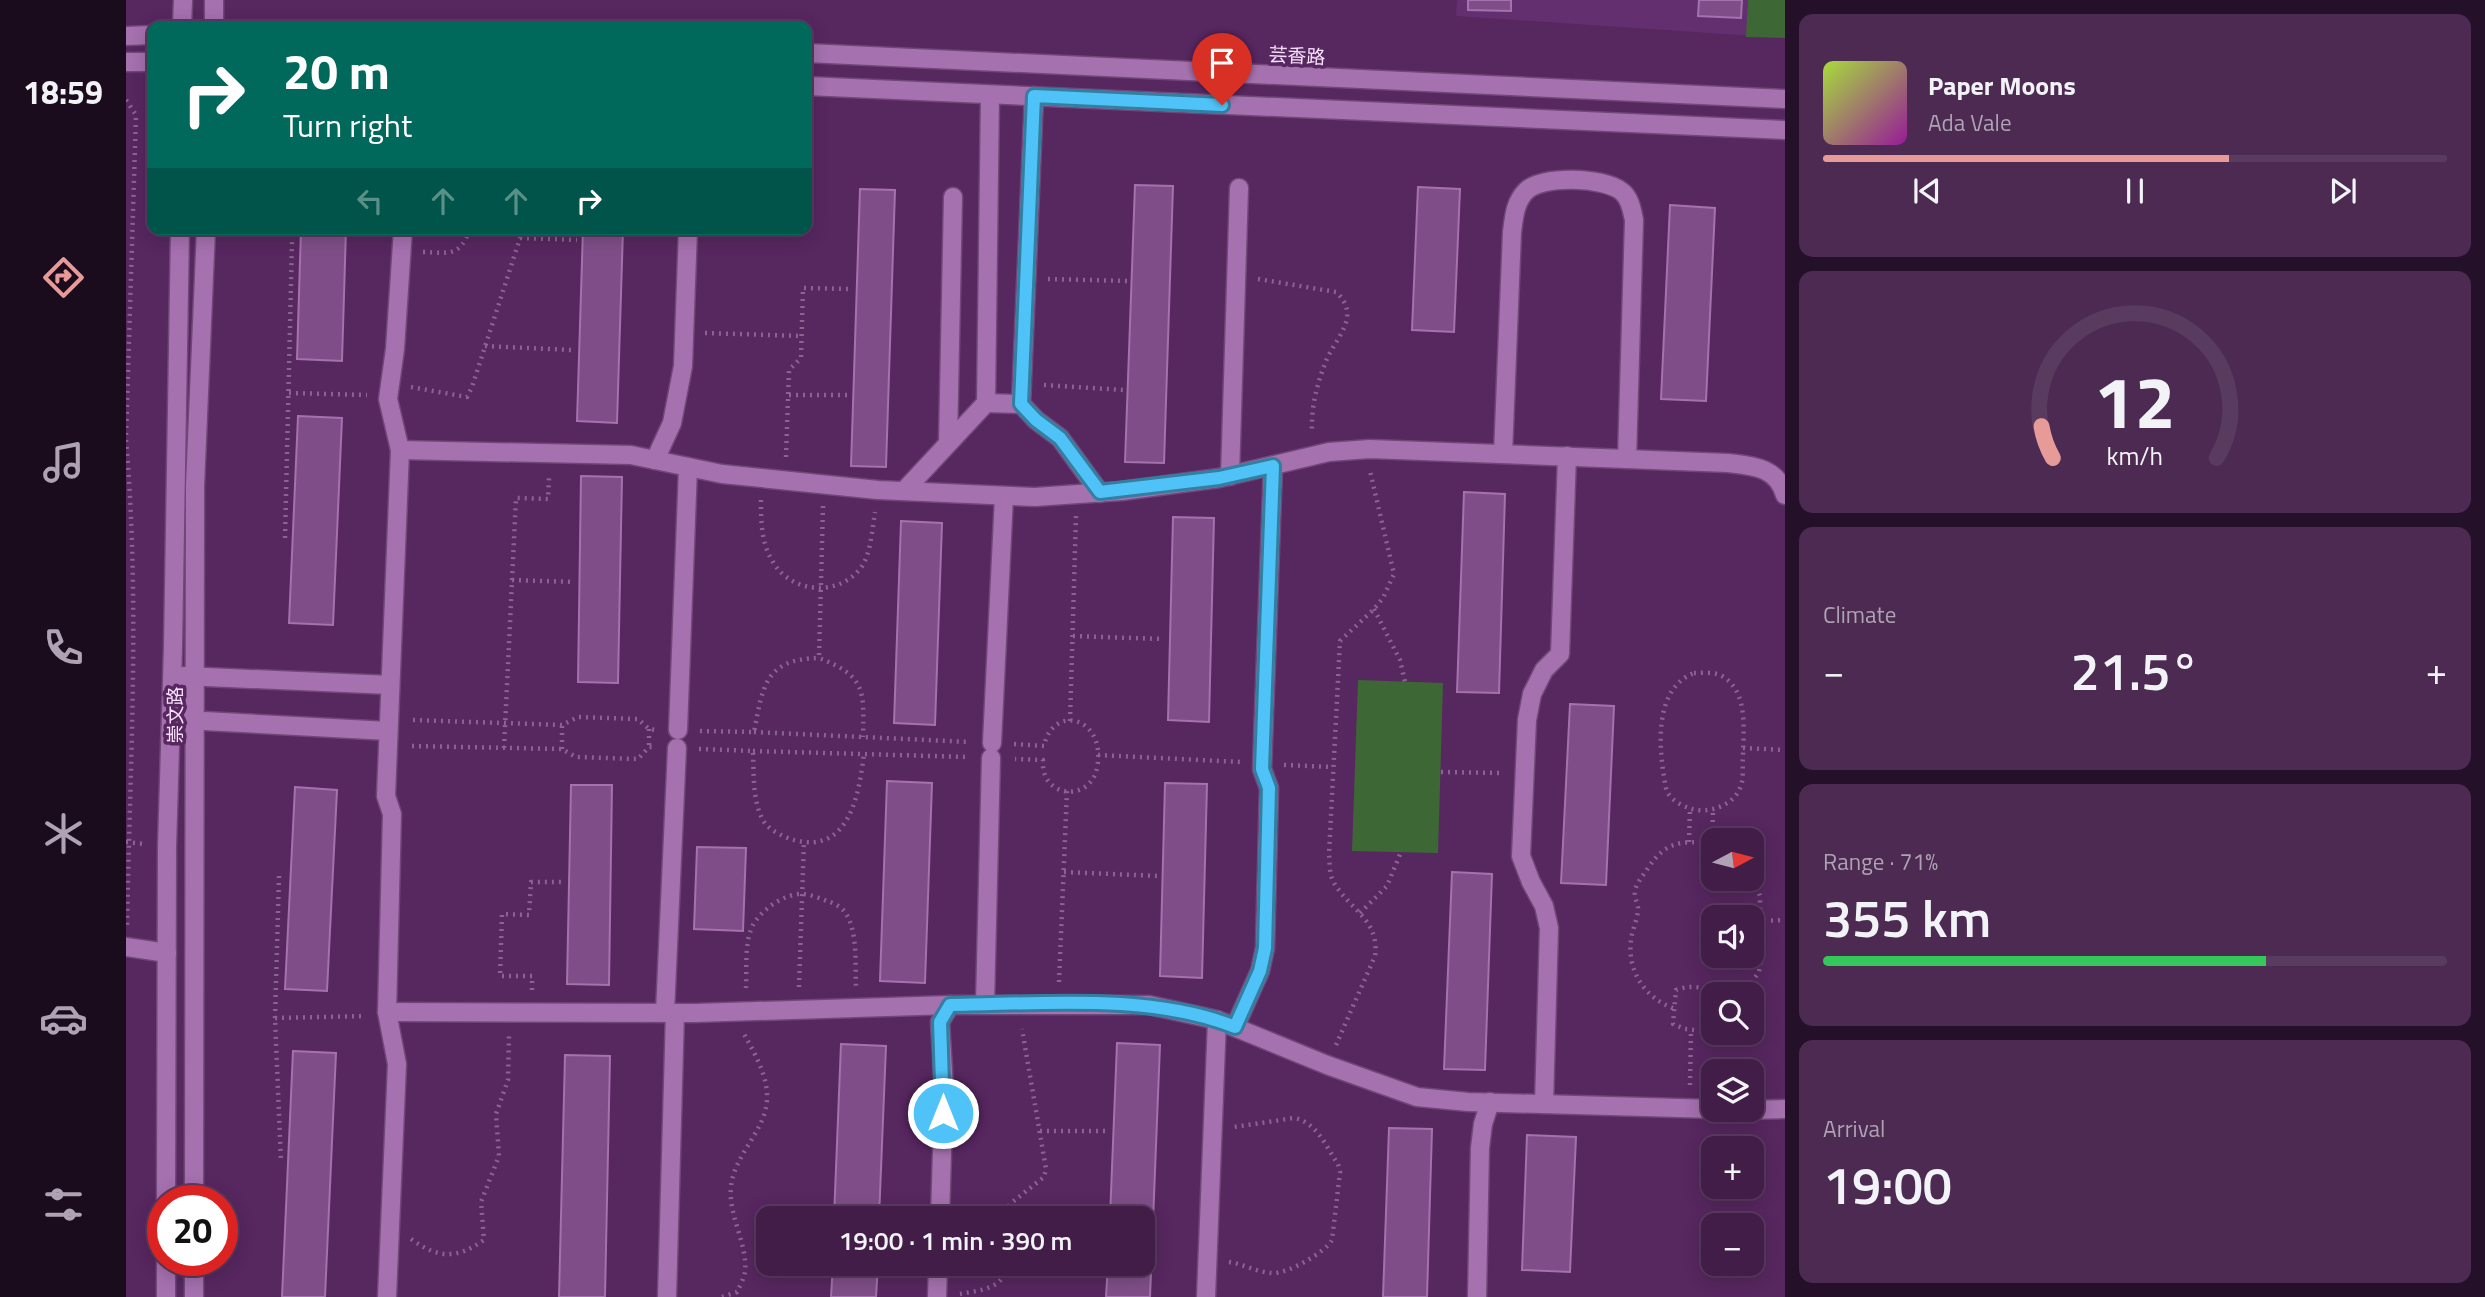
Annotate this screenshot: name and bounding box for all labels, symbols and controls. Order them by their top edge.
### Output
text: 20 m [283,33,390,108]
pin [1192,33,1252,105]
street label: 芸香路 [1268,39,1326,71]
icon: arrive [1203,44,1241,82]
icon: right [168,49,259,140]
text: Paper Moons [1928,66,2076,105]
text: 18:59 [23,68,103,116]
text: Turn right [283,101,412,149]
text: Ada Vale [1928,105,2012,140]
icon: previous [1908,172,1946,210]
icon: pause [2116,172,2154,210]
icon: next [2324,172,2362,210]
icon: left [351,182,389,220]
icon: ahead [424,182,462,220]
icon: ahead [497,182,535,220]
icon: right [570,182,608,220]
icon: directions [39,253,88,302]
text: 12 [2094,346,2176,456]
text: km/h [2107,437,2163,475]
icon: music [39,438,88,487]
text: Climate [1823,597,1896,632]
icon: phone [39,623,88,672]
text: 21.5° [2071,631,2199,710]
text: − [1823,642,1844,700]
text: + [2426,642,2447,700]
street label: 崇文路 [160,686,189,744]
icon: climate [39,809,88,858]
north arrow [1701,828,1764,891]
map controls [1701,828,1764,1276]
text: Range · 71% [1823,844,1938,879]
text: 355 km [1823,878,1991,957]
button: sound [1701,905,1764,968]
button: search [1701,982,1764,1045]
icon: car [39,994,88,1043]
button: layers [1701,1059,1764,1122]
position arrow [906,1076,980,1150]
text: Arrival [1823,1111,1885,1146]
button: + [1701,1136,1764,1199]
text: 19:00 [1823,1145,1952,1224]
icon: filters [39,1180,88,1229]
speed limit sign: 20 [147,1185,238,1276]
button: − [1701,1213,1764,1276]
text: 19:00 · 1 min · 390 m [839,1221,1072,1260]

